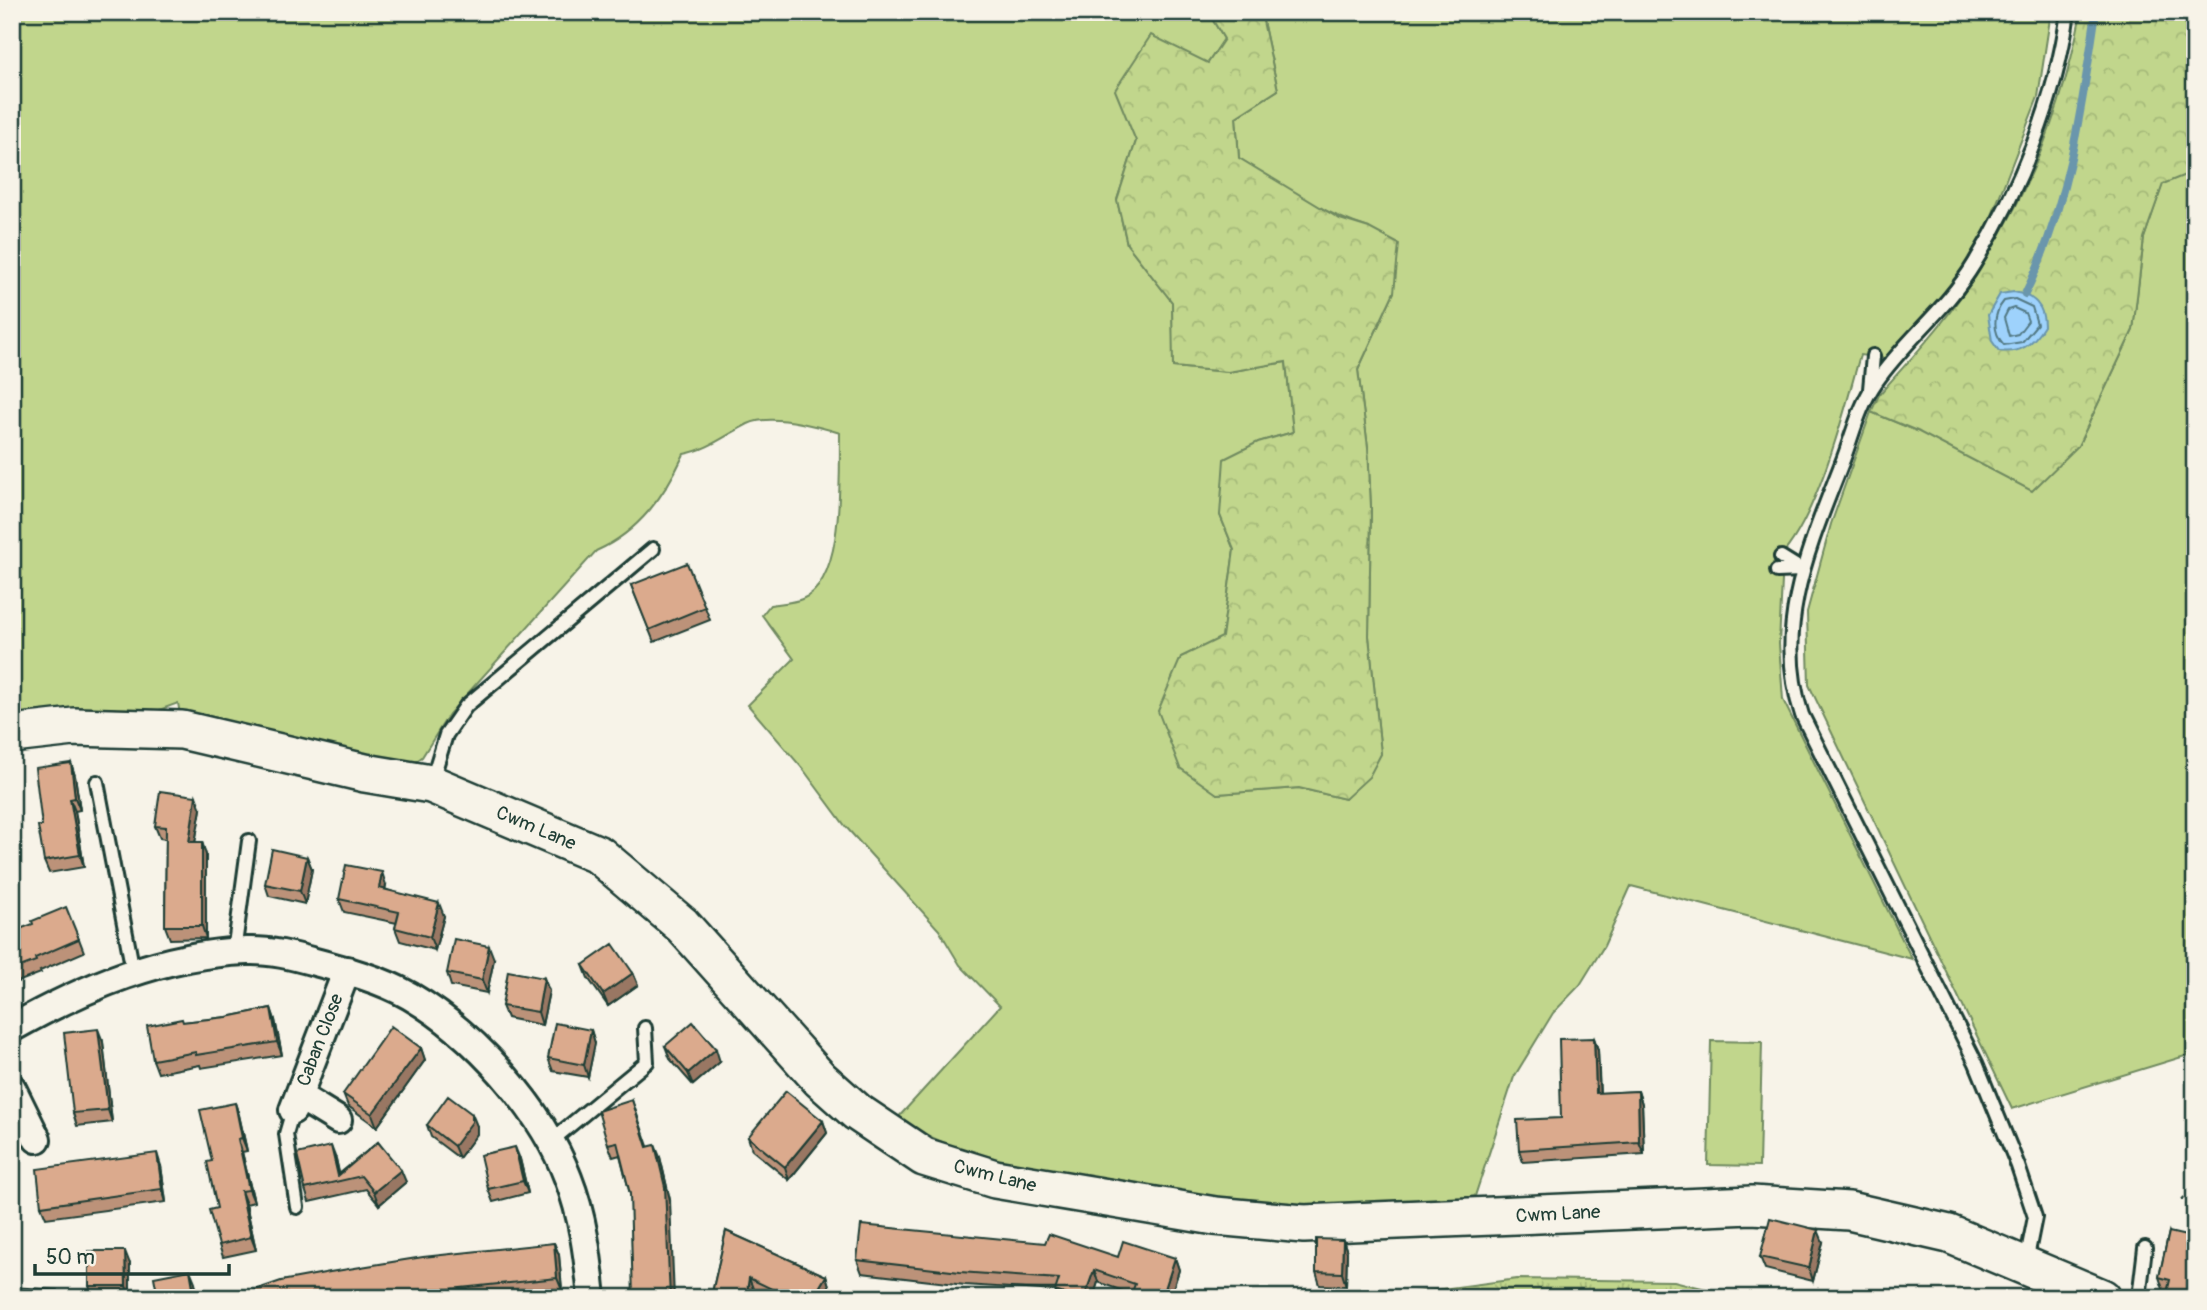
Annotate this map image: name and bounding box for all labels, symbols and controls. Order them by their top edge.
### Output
street label: Cwm Lane [492,800,580,856]
street label: Caban Close [291,990,349,1090]
street label: Cwm Lane [951,1154,1040,1198]
street label: Cwm Lane [1515,1200,1602,1228]
scale bar [35,1233,229,1277]
text: 50 m [46,1244,95,1271]

